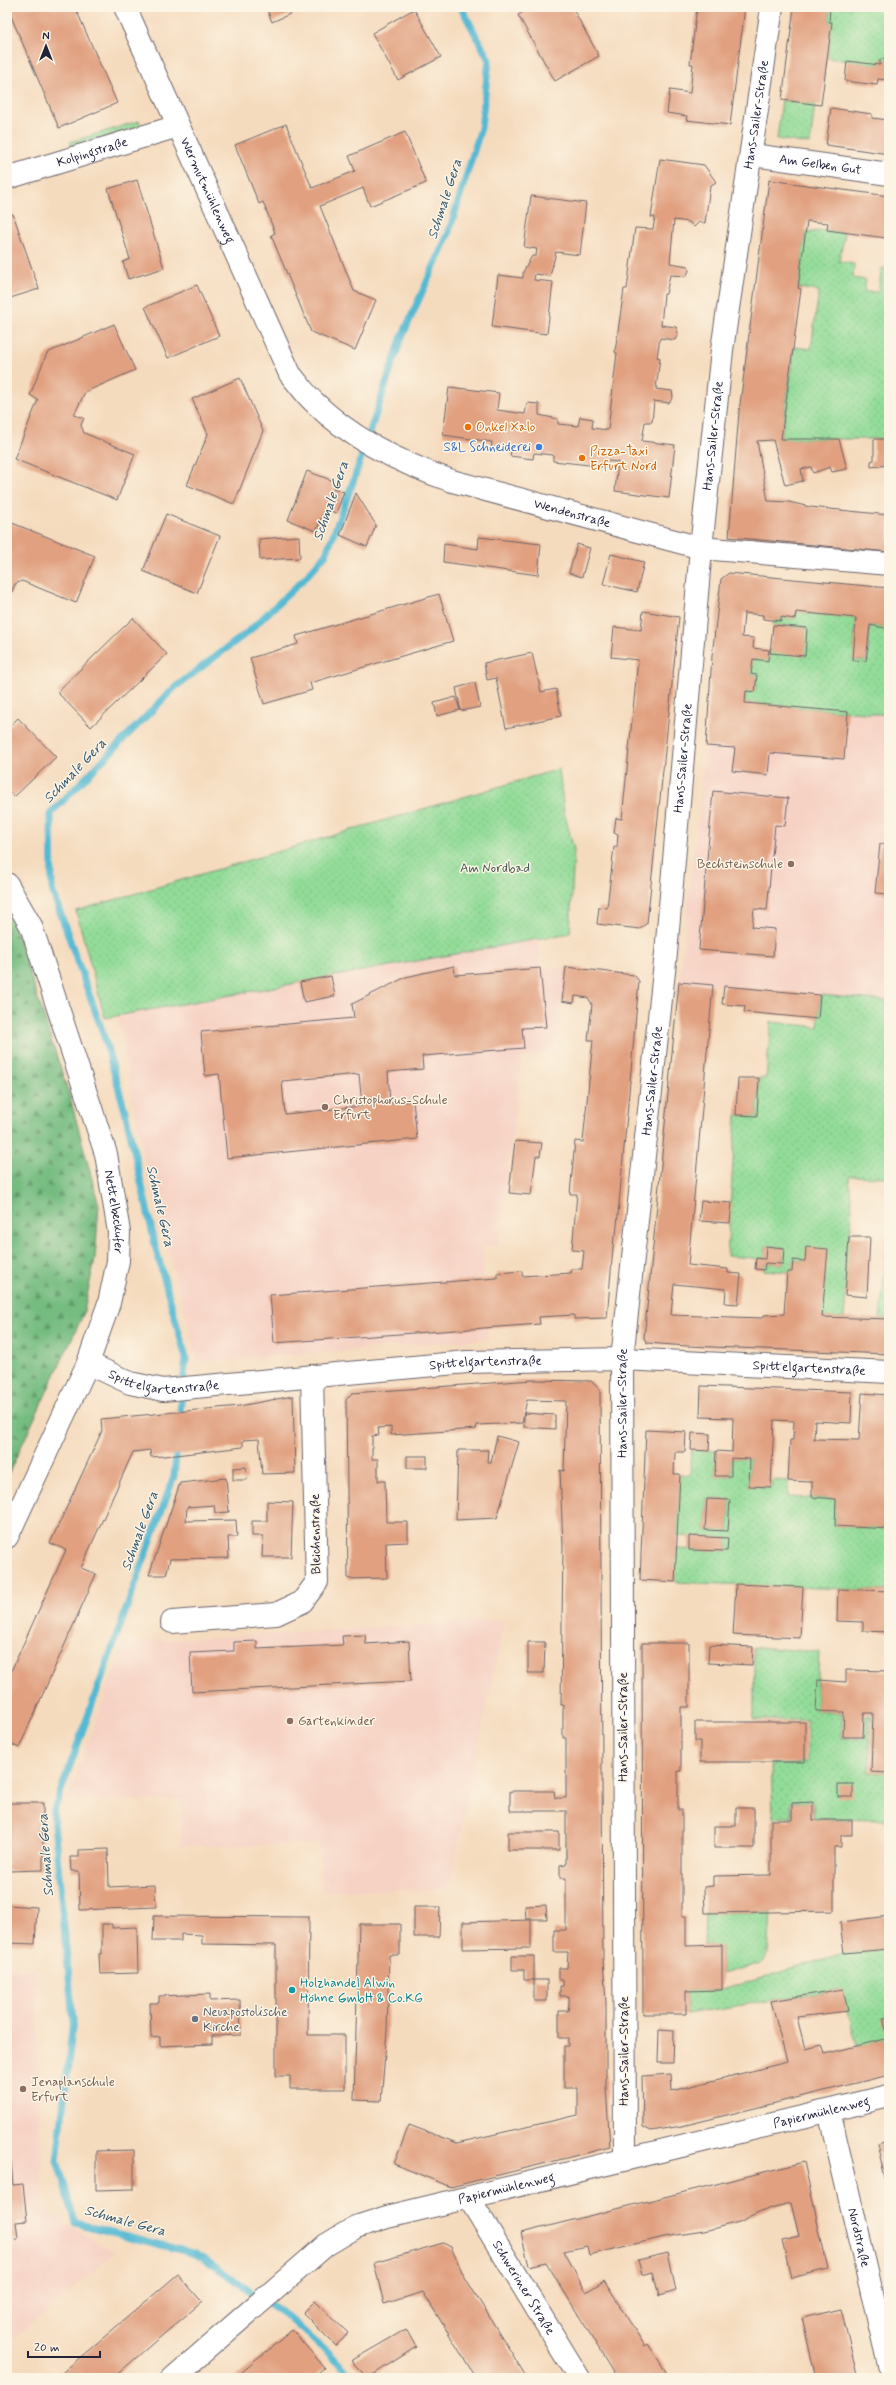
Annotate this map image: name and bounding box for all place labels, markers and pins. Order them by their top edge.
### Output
place label: Onkel Xalo [476,419,536,436]
marker: Onkel Xalo [463,422,473,432]
place label: S&L Schneiderei [443,439,531,456]
marker: S&L Schneiderei [534,442,544,452]
place label: Pizza-Taxi Erfurt Nord [590,443,657,475]
marker: Pizza-Taxi Erfurt Nord [577,453,587,463]
place label: Bechsteinschule [697,856,783,873]
marker: Bechsteinschule [786,859,796,869]
place label: Christophorus-Schule Erfurt [333,1092,448,1124]
marker: Christophorus-Schule Erfurt [320,1102,330,1112]
place label: Gartenkinder [298,1713,376,1730]
marker: Gartenkinder [285,1716,295,1726]
place label: Holzhandel Alwin Höhne GmbH & Co.KG [300,1975,423,2007]
marker: Holzhandel Alwin Höhne GmbH & Co.KG [287,1985,297,1995]
place label: Neuapostolische Kirche [203,2004,287,2036]
marker: Neuapostolische Kirche [190,2014,200,2024]
place label: Jenaplanschule Erfurt [31,2074,115,2106]
marker: Jenaplanschule Erfurt [18,2084,28,2094]

